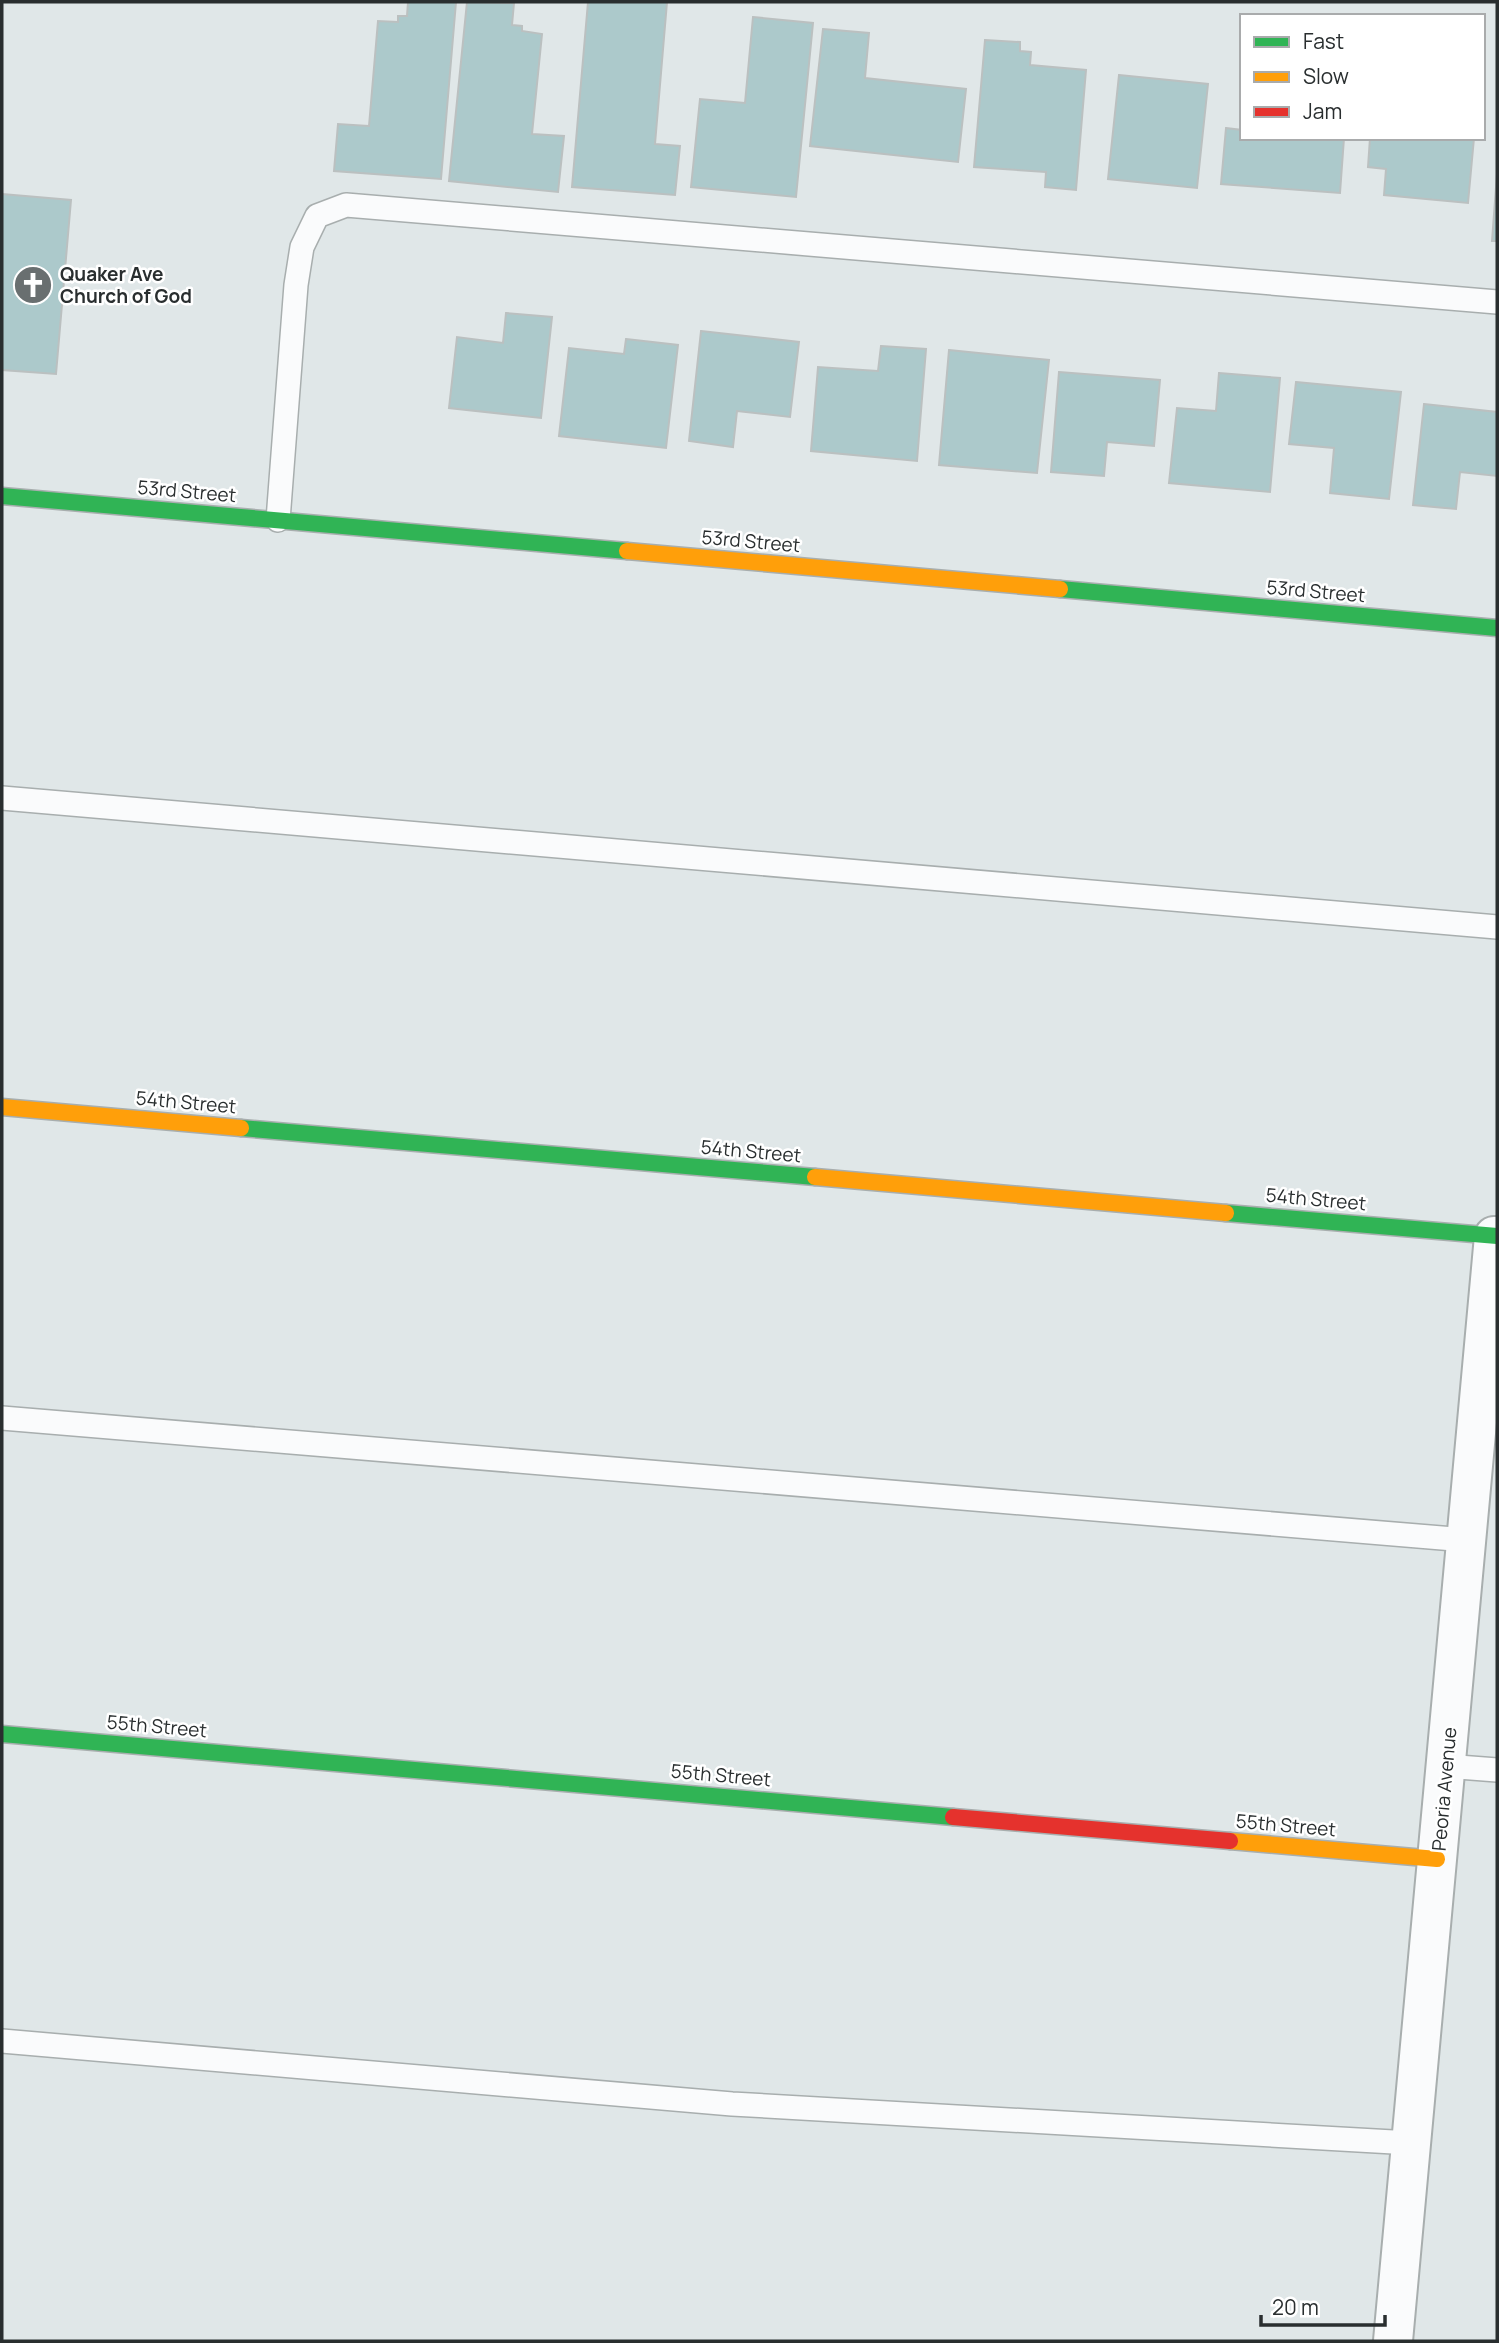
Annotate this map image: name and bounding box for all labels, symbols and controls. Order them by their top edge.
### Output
legend [1240,14,1485,140]
text: Fast [1303,27,1344,55]
text: Slow [1303,62,1349,90]
text: Jam [1303,97,1342,125]
place label: Quaker Ave Church of God [60,261,192,309]
church icon: Quaker Ave Church of God [12,264,54,306]
street label: 53rd Street [137,474,237,508]
street label: 53rd Street [701,524,801,558]
street label: 53rd Street [1266,574,1366,608]
street label: 54th Street [135,1085,237,1119]
street label: 54th Street [700,1134,802,1168]
street label: 54th Street [1265,1182,1367,1216]
street label: 55th Street [106,1709,208,1743]
street label: Peoria Avenue [1426,1726,1462,1852]
street label: 55th Street [670,1758,772,1792]
street label: 55th Street [1235,1808,1337,1842]
scale bar [1261,2284,1385,2328]
text: 20 m [1272,2293,1319,2321]

